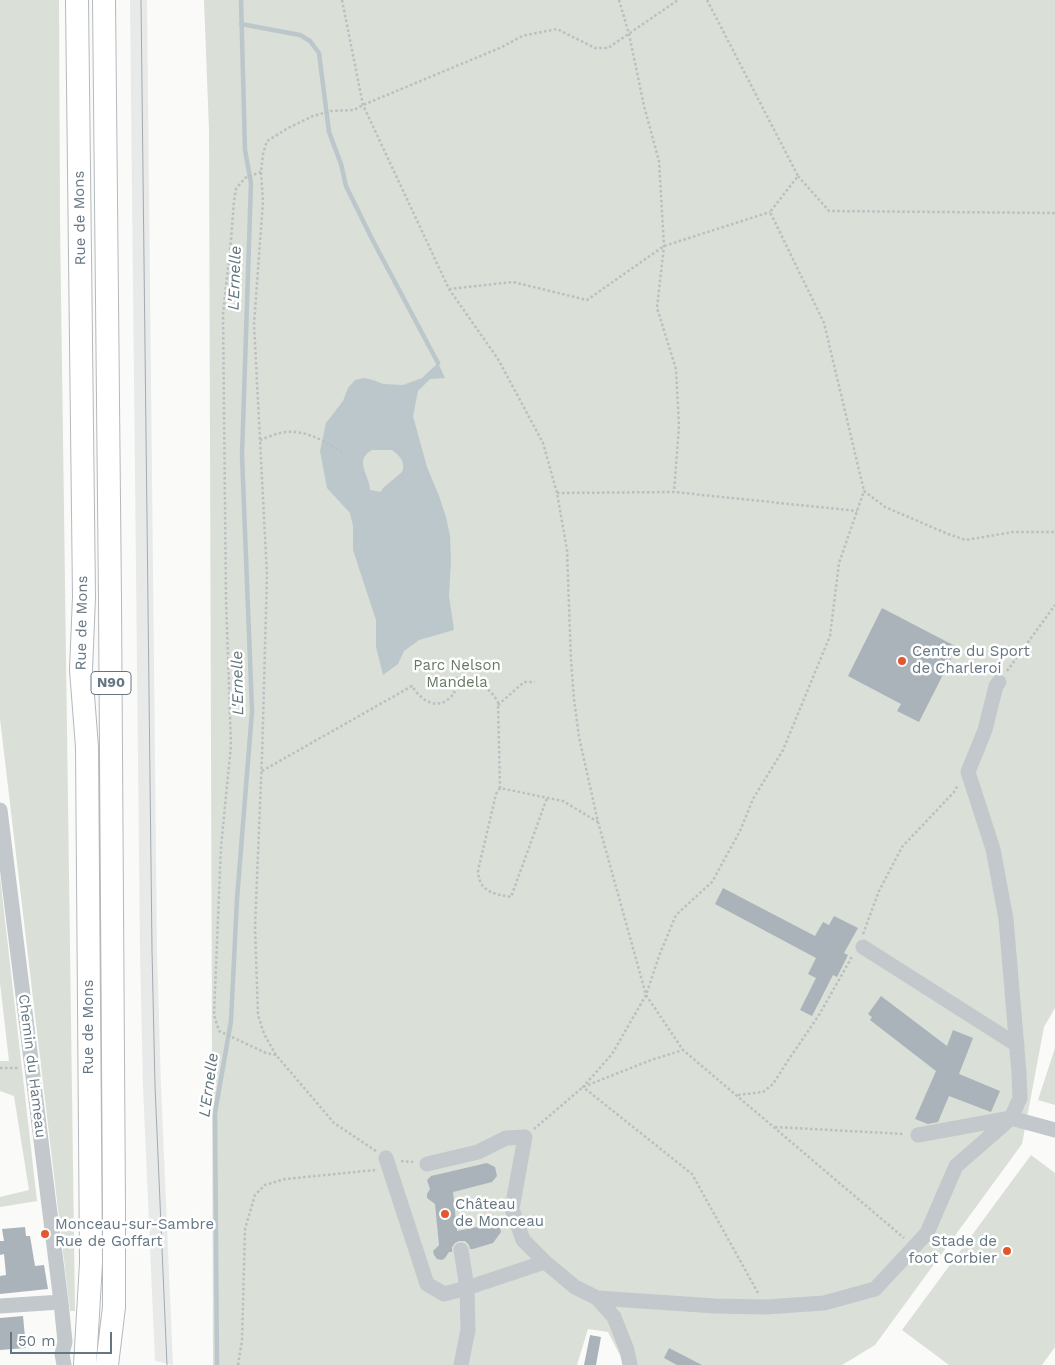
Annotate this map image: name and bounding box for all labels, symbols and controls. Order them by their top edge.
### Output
street label: Rue de Mons [70,170,90,266]
water label: L'Ernelle [224,245,246,311]
street label: Rue de Mons [72,575,92,671]
place label: Centre du Sport de Charleroi [912,643,1030,678]
water label: L'Ernelle [228,650,248,716]
marker: Centre du Sport de Charleroi [896,655,908,667]
park label: Parc Nelson Mandela [413,657,501,692]
road number: N90 [91,671,131,694]
street label: Rue de Mons [80,980,98,1074]
street label: Chemin du Hameau [14,993,50,1139]
water label: L'Ernelle [195,1052,223,1118]
place label: Château de Monceau [455,1196,544,1231]
marker: Château de Monceau [439,1208,451,1220]
place label: Monceau-sur-Sambre Rue de Goffart [55,1216,214,1251]
marker: Monceau-sur-Sambre Rue de Goffart [39,1228,51,1240]
place label: Stade de foot Corbier [908,1233,997,1268]
marker: Stade de foot Corbier [1001,1245,1013,1257]
scale bar [12,1322,115,1354]
text: 50 m [18,1332,55,1350]

